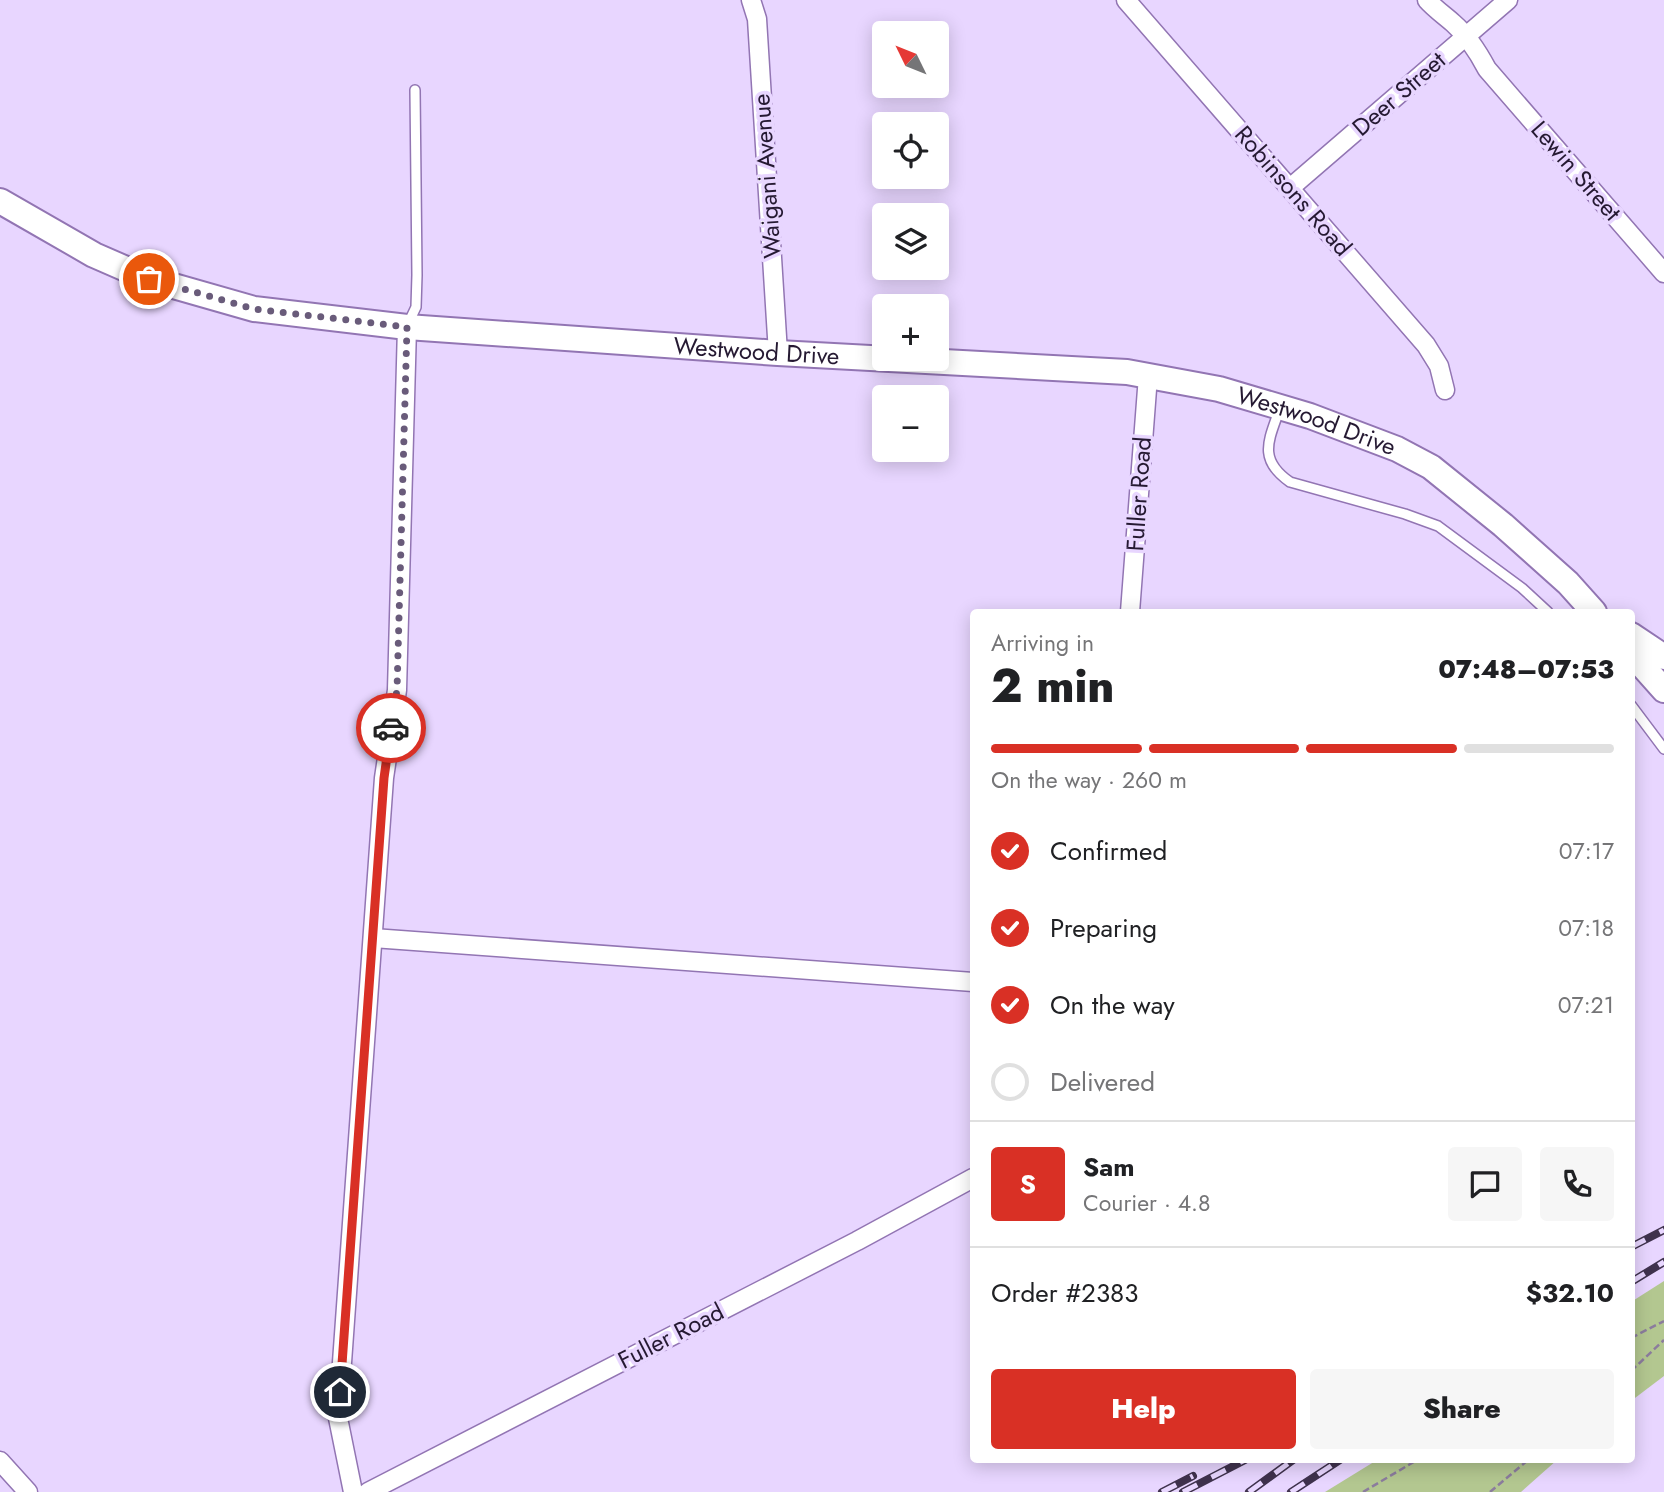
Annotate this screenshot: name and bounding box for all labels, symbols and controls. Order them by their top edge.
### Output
north arrow [872,21,948,98]
map controls [872,21,949,462]
street label: Deer Street [1344,43,1453,144]
street label: Waigani Avenue [743,92,790,260]
button: locate [872,112,949,189]
street label: Lewin Street [1523,113,1630,229]
street label: Robinsons Road [1227,118,1360,264]
button: layers [872,203,949,280]
pin [119,249,179,309]
icon: bag [130,260,168,298]
button: + [872,294,949,371]
street label: Westwood Drive [672,328,840,373]
street label: Westwood Drive [1233,377,1401,464]
button: − [872,385,949,462]
street label: Fuller Road [1117,436,1160,552]
text: Arriving in [991,626,1094,660]
text: 07:48–07:53 [1438,650,1614,688]
text: 2 min [991,653,1115,719]
courier [356,693,426,763]
icon: car [372,709,410,747]
text: On the way · 260 m [991,763,1187,797]
icon: check [991,832,1029,870]
text: Confirmed [1050,832,1167,870]
text: 07:17 [1559,834,1614,868]
icon: check [991,909,1029,947]
text: Preparing [1050,909,1157,947]
text: 07:18 [1558,911,1614,945]
icon: check [991,986,1029,1024]
text: On the way [1050,986,1175,1024]
text: 07:21 [1558,988,1614,1022]
text: Delivered [1050,1063,1155,1101]
button: chat [1448,1147,1522,1221]
button: phone [1540,1147,1614,1221]
text: Sam [1083,1148,1135,1186]
text: S [1020,1165,1036,1203]
text: Courier · 4.8 [1083,1186,1211,1220]
text: Order #2383 [991,1274,1139,1312]
text: $32.10 [1526,1274,1614,1312]
street label: Fuller Road [612,1294,730,1377]
pin [310,1362,370,1422]
button: Help [991,1369,1296,1449]
button: Share [1310,1369,1614,1449]
icon: home [321,1373,359,1411]

